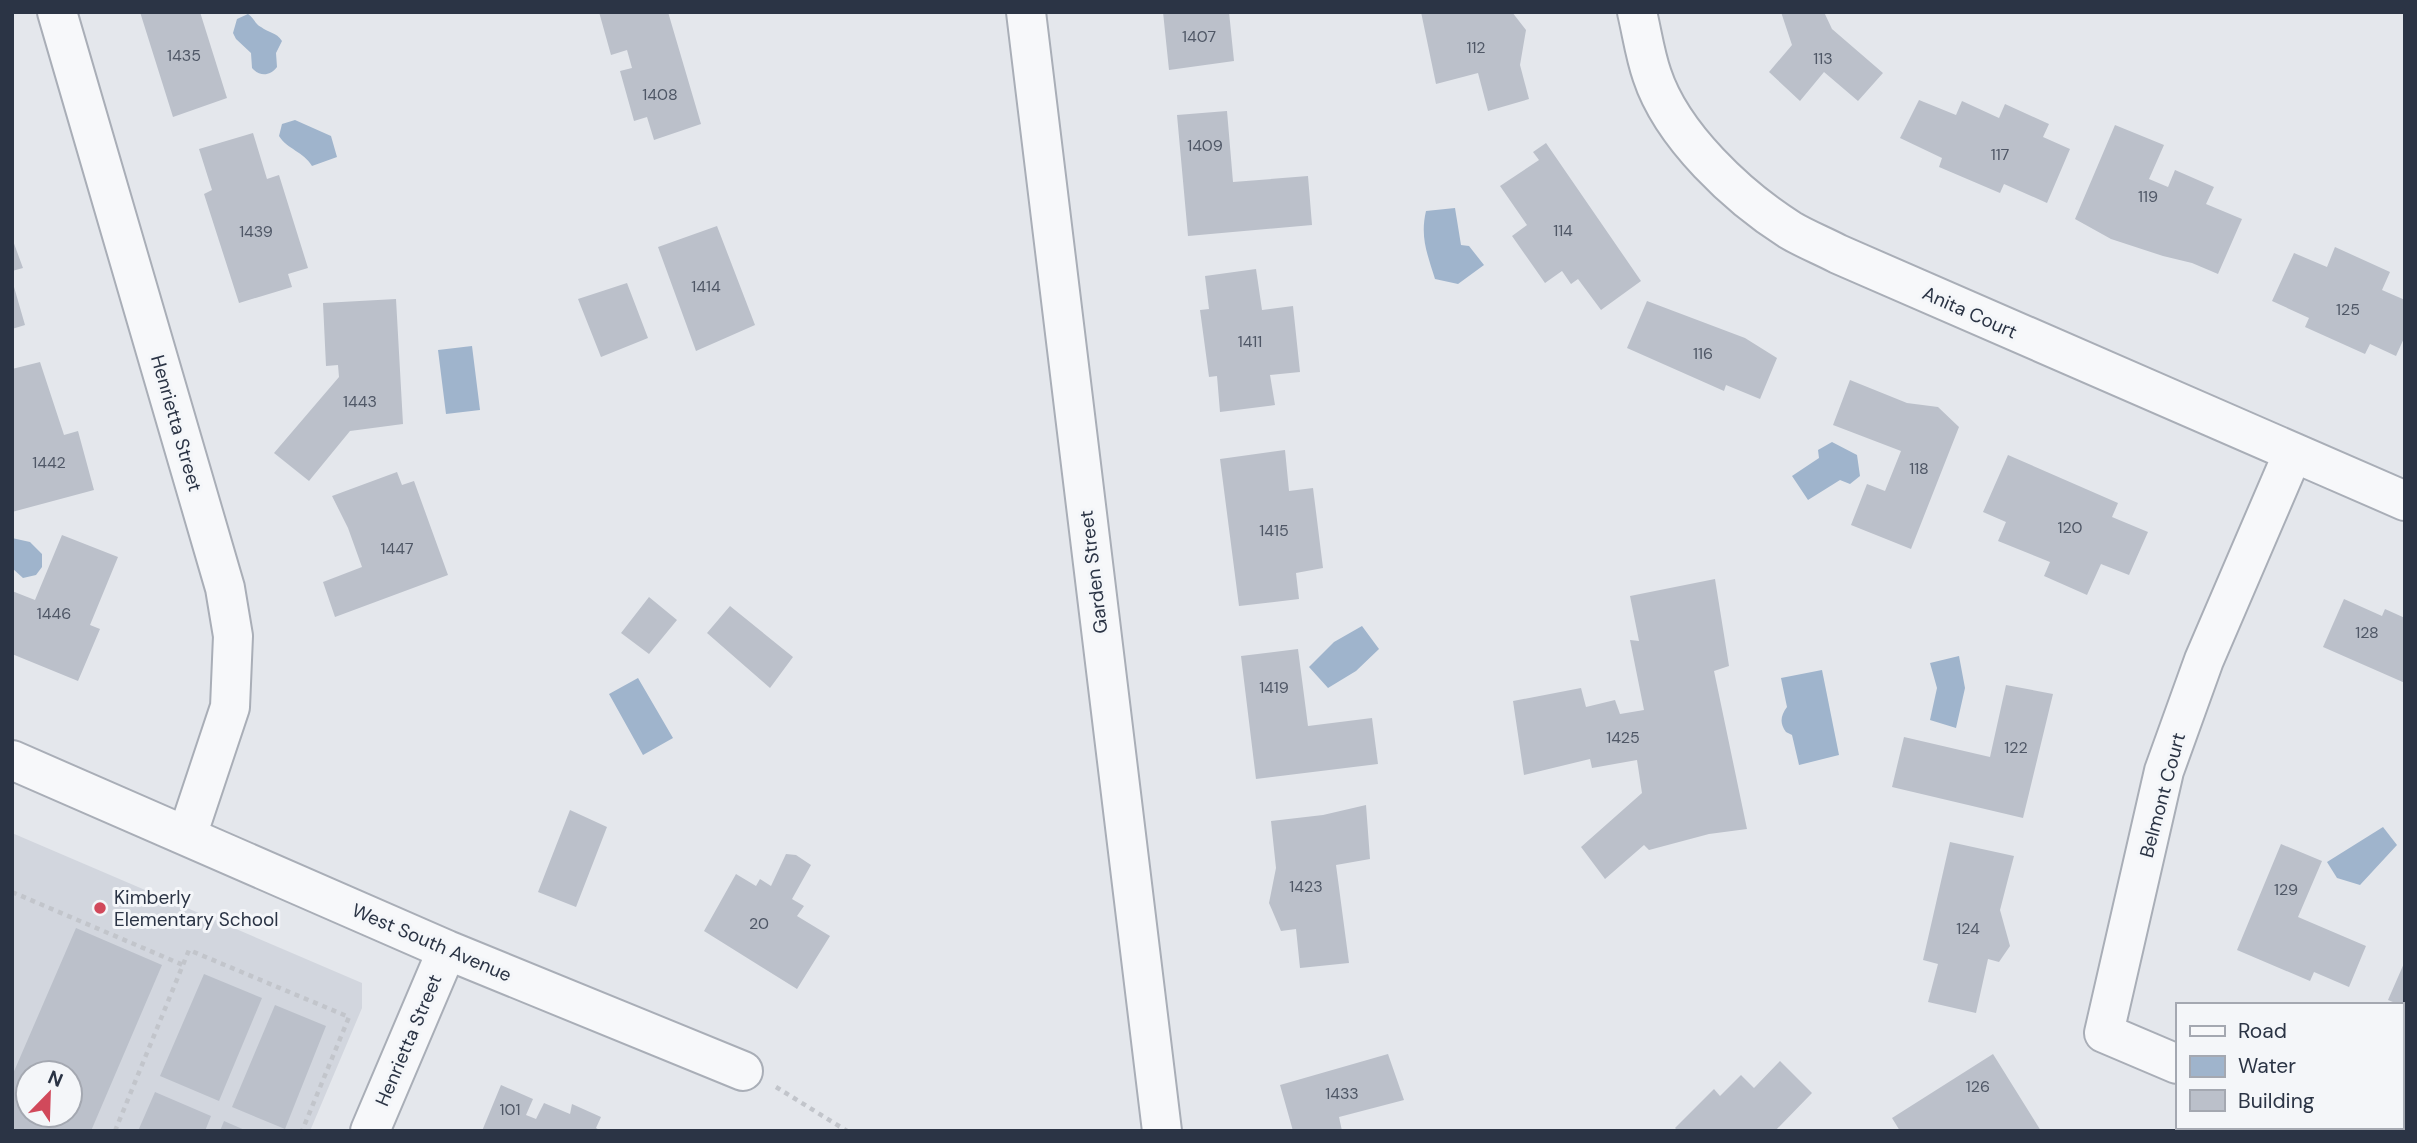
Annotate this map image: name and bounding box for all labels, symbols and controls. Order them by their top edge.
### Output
house number: 1407 [1182,26,1216,47]
house number: 112 [1466,37,1486,58]
house number: 1435 [167,45,201,66]
house number: 113 [1813,48,1833,69]
house number: 1408 [642,84,678,105]
house number: 1409 [1187,135,1223,156]
house number: 117 [1991,144,2009,165]
house number: 119 [2138,186,2158,207]
house number: 114 [1553,220,1573,241]
house number: 1439 [239,221,273,242]
house number: 1414 [691,276,721,297]
street label: Anita Court [1918,280,2021,344]
house number: 125 [2336,299,2360,320]
house number: 1411 [1238,331,1262,352]
house number: 116 [1693,343,1713,364]
street label: Henrietta Street [145,352,208,494]
house number: 1443 [343,391,377,412]
house number: 1442 [32,452,66,473]
house number: 118 [1909,458,1929,479]
street label: Garden Street [1074,509,1113,635]
house number: 120 [2058,517,2083,538]
house number: 1415 [1259,520,1289,541]
house number: 1447 [381,538,413,559]
house number: 1446 [37,603,71,624]
house number: 128 [2355,622,2379,643]
house number: 1419 [1259,677,1289,698]
house number: 1425 [1606,727,1640,748]
street label: Belmont Court [2134,730,2191,860]
house number: 122 [2004,737,2028,758]
house number: 1423 [1289,876,1323,897]
house number: 129 [2274,879,2298,900]
place label: Kimberly Elementary School [114,885,278,932]
street label: West South Avenue [348,898,515,987]
marker: Kimberly Elementary School [92,900,108,916]
house number: 20 [749,913,769,934]
house number: 124 [1956,918,1980,939]
street label: Henrietta Street [369,970,447,1110]
legend [2176,1003,2403,1129]
text: Road [2238,1017,2287,1045]
text: Water [2238,1052,2296,1080]
north arrow [14,1059,84,1129]
text: N [44,1065,67,1093]
house number: 126 [1966,1076,1990,1097]
house number: 1433 [1325,1083,1359,1104]
text: Building [2238,1087,2315,1115]
house number: 101 [500,1099,520,1120]

